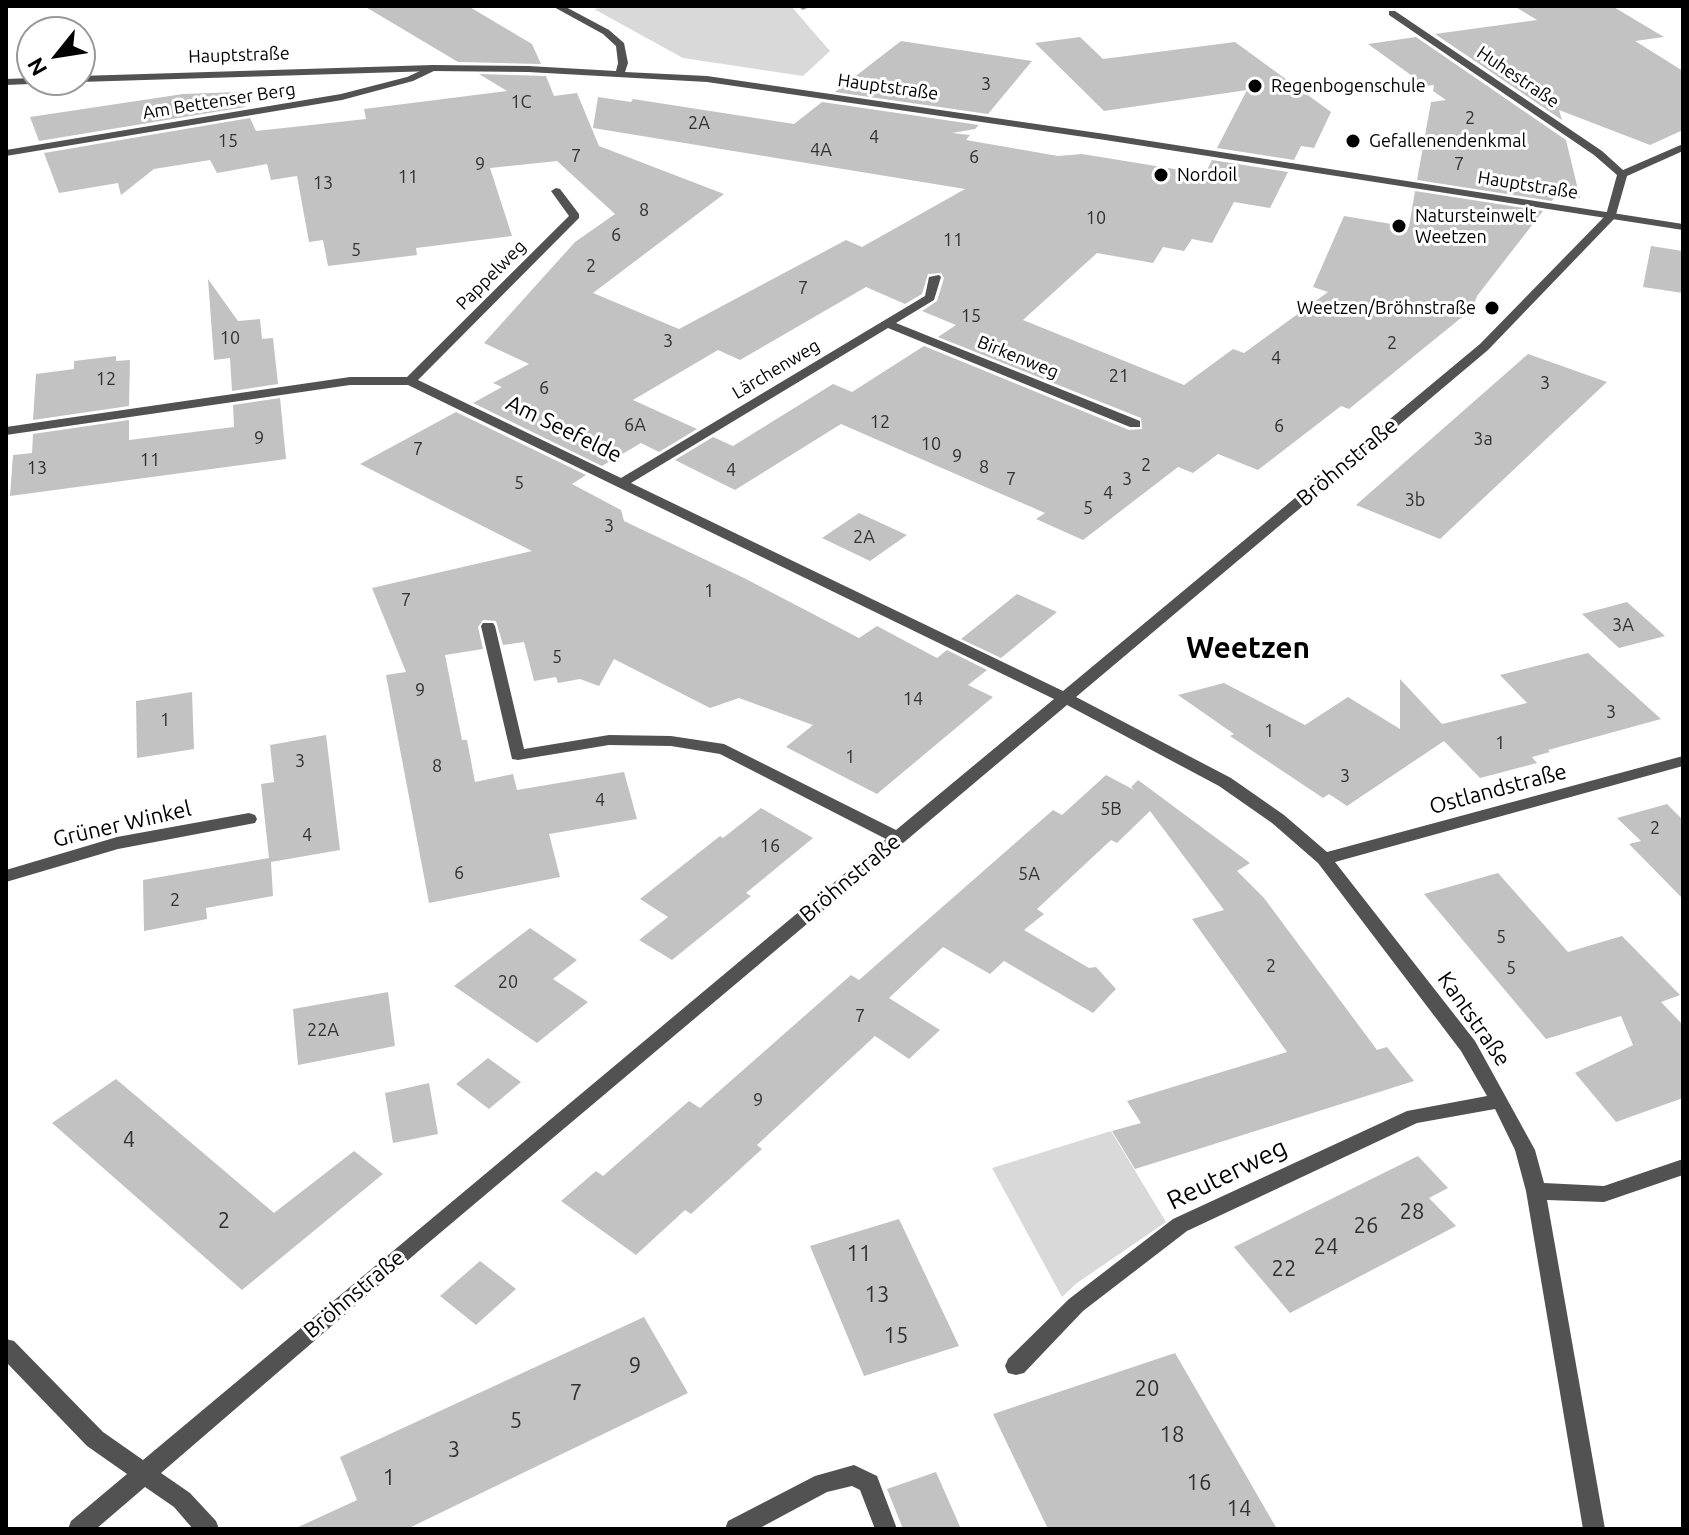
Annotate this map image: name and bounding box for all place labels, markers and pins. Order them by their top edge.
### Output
place label: Regenbogenschule [1271,75,1426,97]
marker: Regenbogenschule [1246,77,1264,95]
place label: Gefallenendenkmal [1369,130,1526,152]
marker: Gefallenendenkmal [1344,132,1362,150]
place label: Nordoil [1177,164,1237,186]
marker: Nordoil [1152,166,1170,184]
place label: Natursteinwelt Weetzen [1415,205,1536,248]
marker: Natursteinwelt Weetzen [1390,217,1408,235]
place label: Weetzen/Bröhnstraße [1297,297,1476,319]
marker: Weetzen/Bröhnstraße [1483,299,1501,317]

